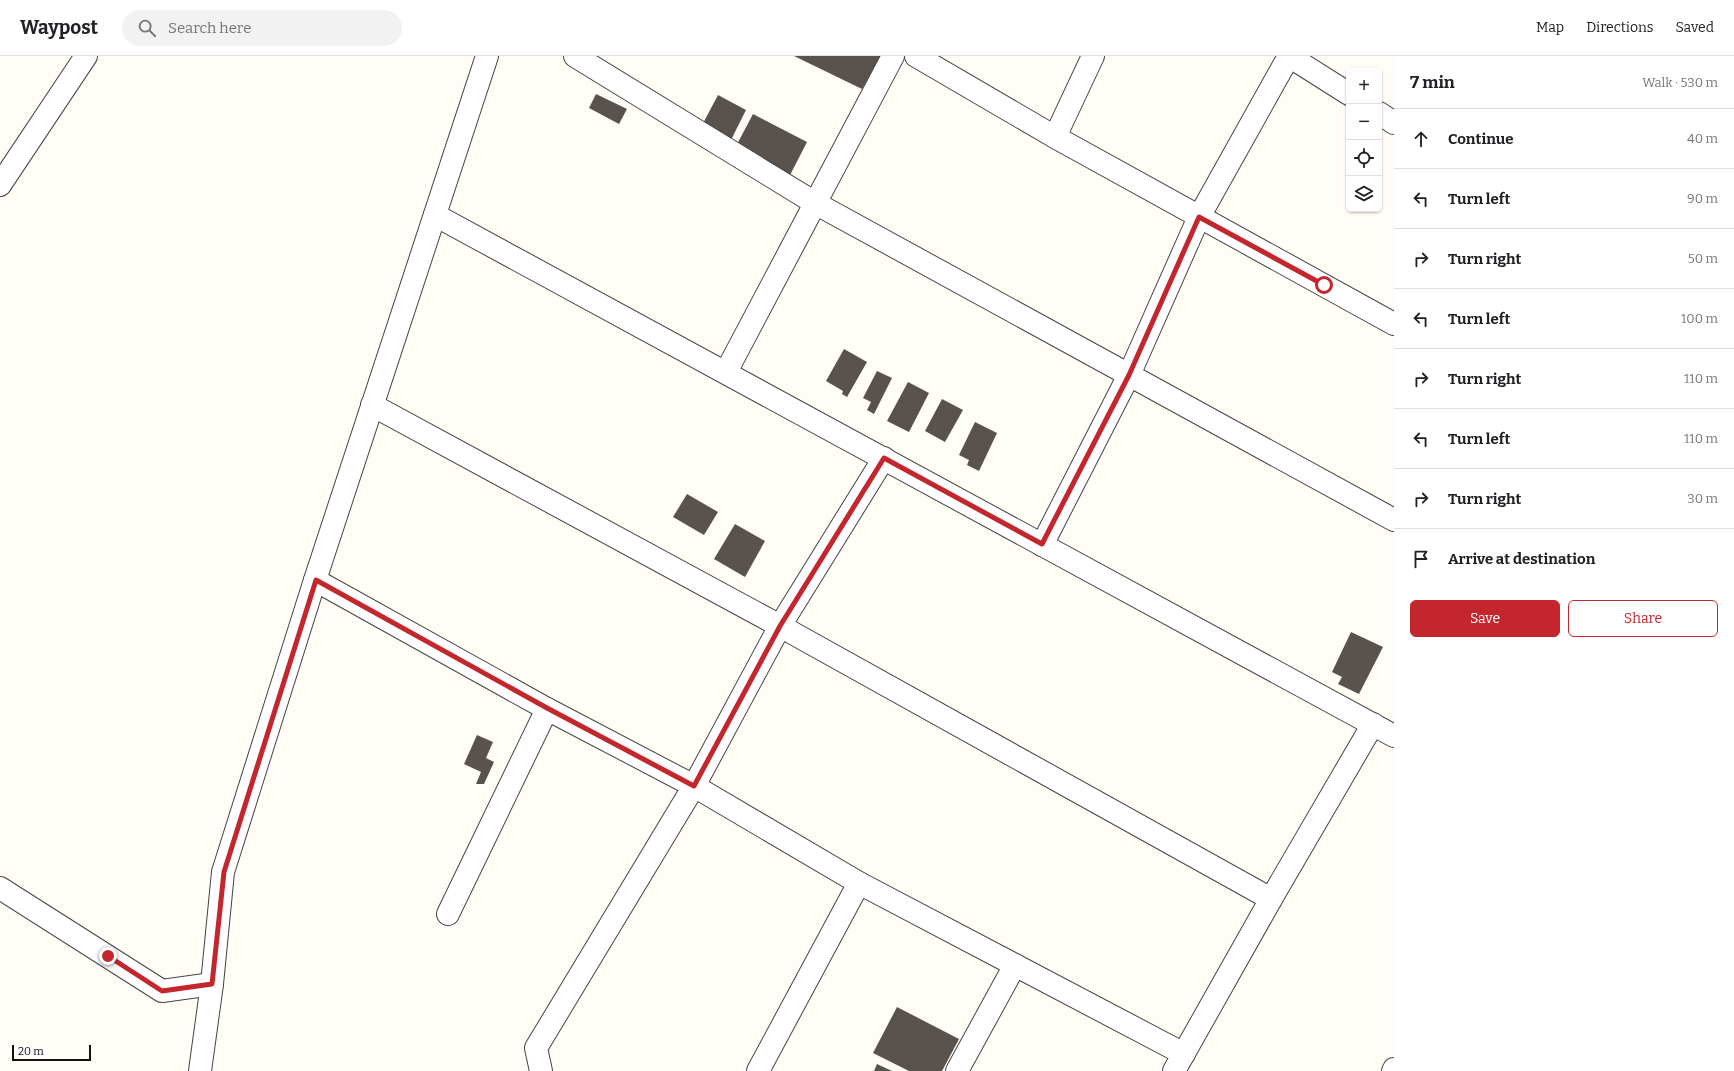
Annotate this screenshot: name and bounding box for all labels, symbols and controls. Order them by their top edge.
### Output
search box [122,10,402,46]
text: Waypost [20,16,98,39]
icon: search [136,17,158,39]
text: Search here [168,19,251,37]
text: Map [1536,19,1564,36]
text: Directions [1586,19,1654,36]
text: Saved [1676,19,1714,36]
map controls [1346,68,1382,212]
button: + [1346,68,1382,104]
text: 7 min [1410,72,1455,93]
text: Walk · 530 m [1642,75,1718,90]
button: − [1346,104,1382,140]
icon: ahead [1410,128,1432,150]
text: Continue [1448,130,1514,148]
text: 40 m [1687,131,1718,146]
button: locate [1346,140,1382,176]
button: layers [1346,176,1382,212]
icon: left [1410,188,1432,210]
text: Turn left [1448,190,1510,208]
text: 90 m [1687,191,1718,206]
icon: right [1410,248,1432,270]
text: Turn right [1448,250,1521,268]
text: 50 m [1688,251,1718,266]
route start [1315,276,1333,294]
icon: left [1410,308,1432,330]
text: Turn left [1448,310,1510,328]
text: 100 m [1681,311,1718,326]
icon: right [1410,368,1432,390]
text: Turn right [1448,370,1521,388]
text: 110 m [1684,371,1718,386]
icon: left [1410,428,1432,450]
text: Turn left [1448,430,1510,448]
text: 110 m [1684,431,1718,446]
icon: right [1410,488,1432,510]
text: Turn right [1448,490,1521,508]
text: 30 m [1687,491,1718,506]
icon: arrive [1410,548,1432,570]
text: Arrive at destination [1448,550,1595,568]
button: Save [1410,600,1560,637]
button: Share [1568,600,1718,637]
route end [99,947,117,965]
scale bar [12,1043,91,1062]
text: 20 m [18,1045,44,1058]

